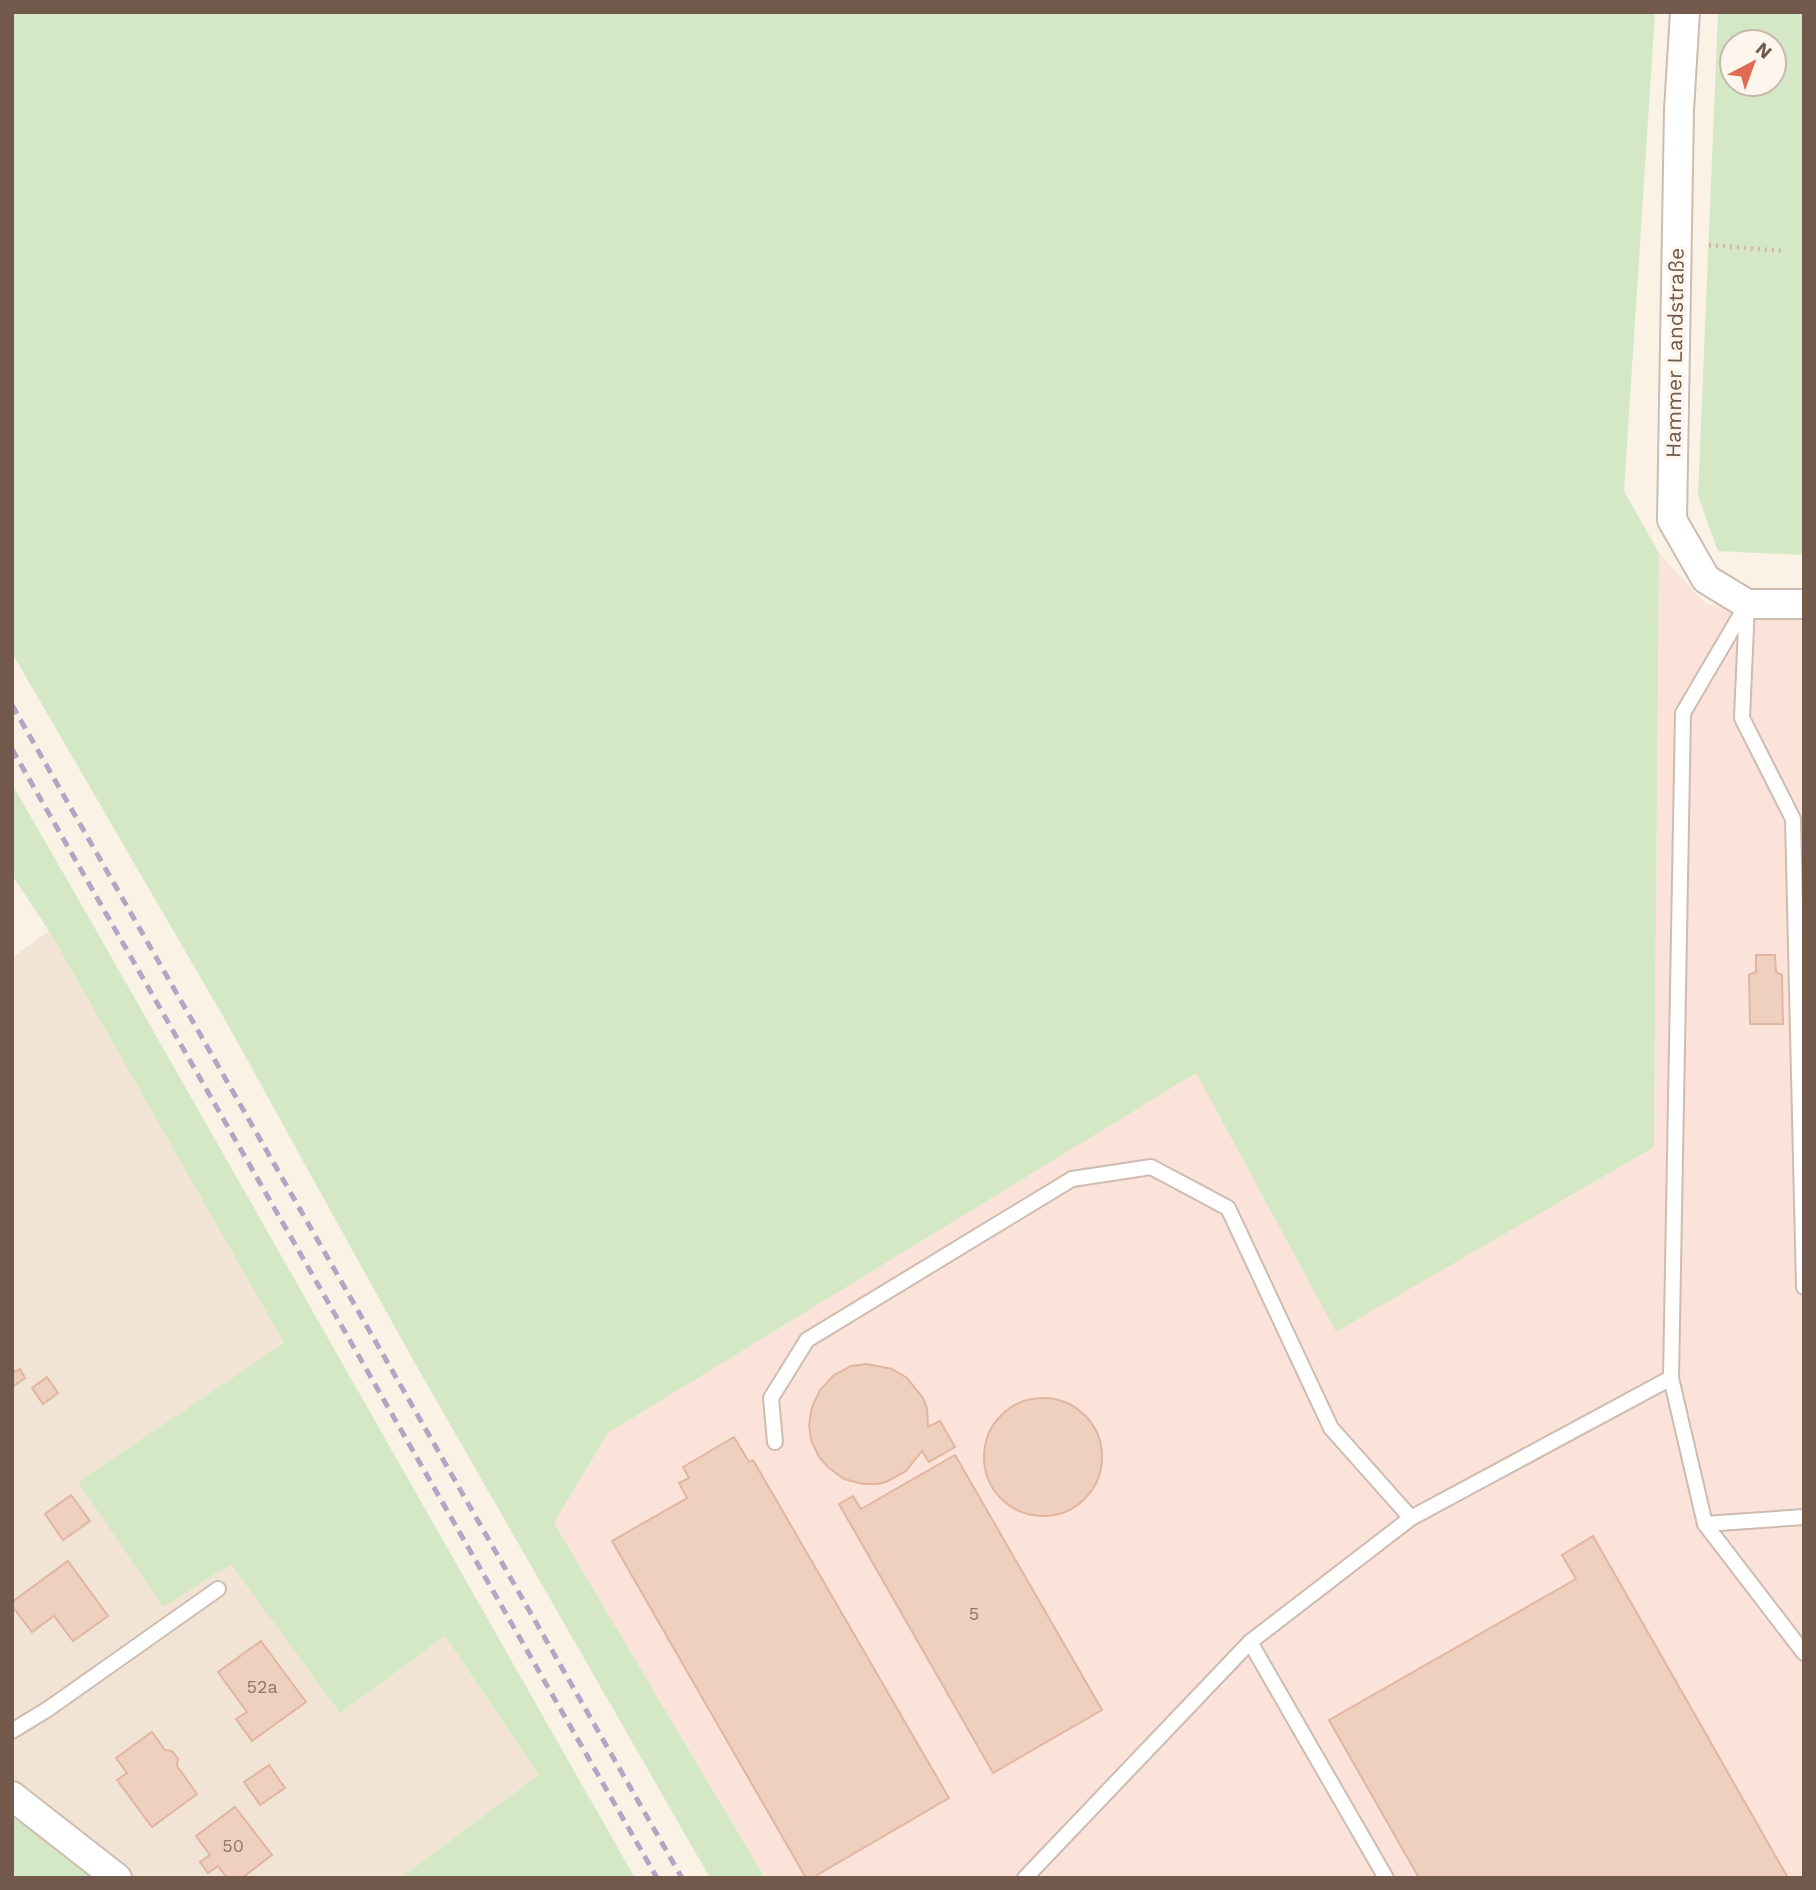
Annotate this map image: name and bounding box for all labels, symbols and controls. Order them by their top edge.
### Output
north arrow [1718,28,1788,98]
text: N [1751,37,1777,64]
street label: Hammer Landstraße [1660,248,1689,458]
house number: 5 [969,1603,979,1624]
house number: 52a [246,1676,278,1697]
house number: 50 [222,1835,244,1856]

